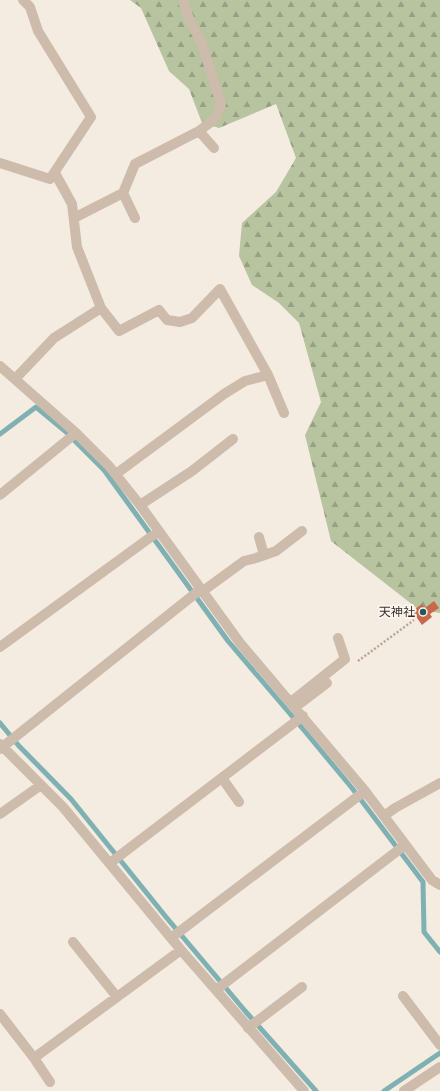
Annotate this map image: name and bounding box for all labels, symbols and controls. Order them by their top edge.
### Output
place label: 天神社 [379,605,415,619]
marker: 天神社 [418,607,428,617]

